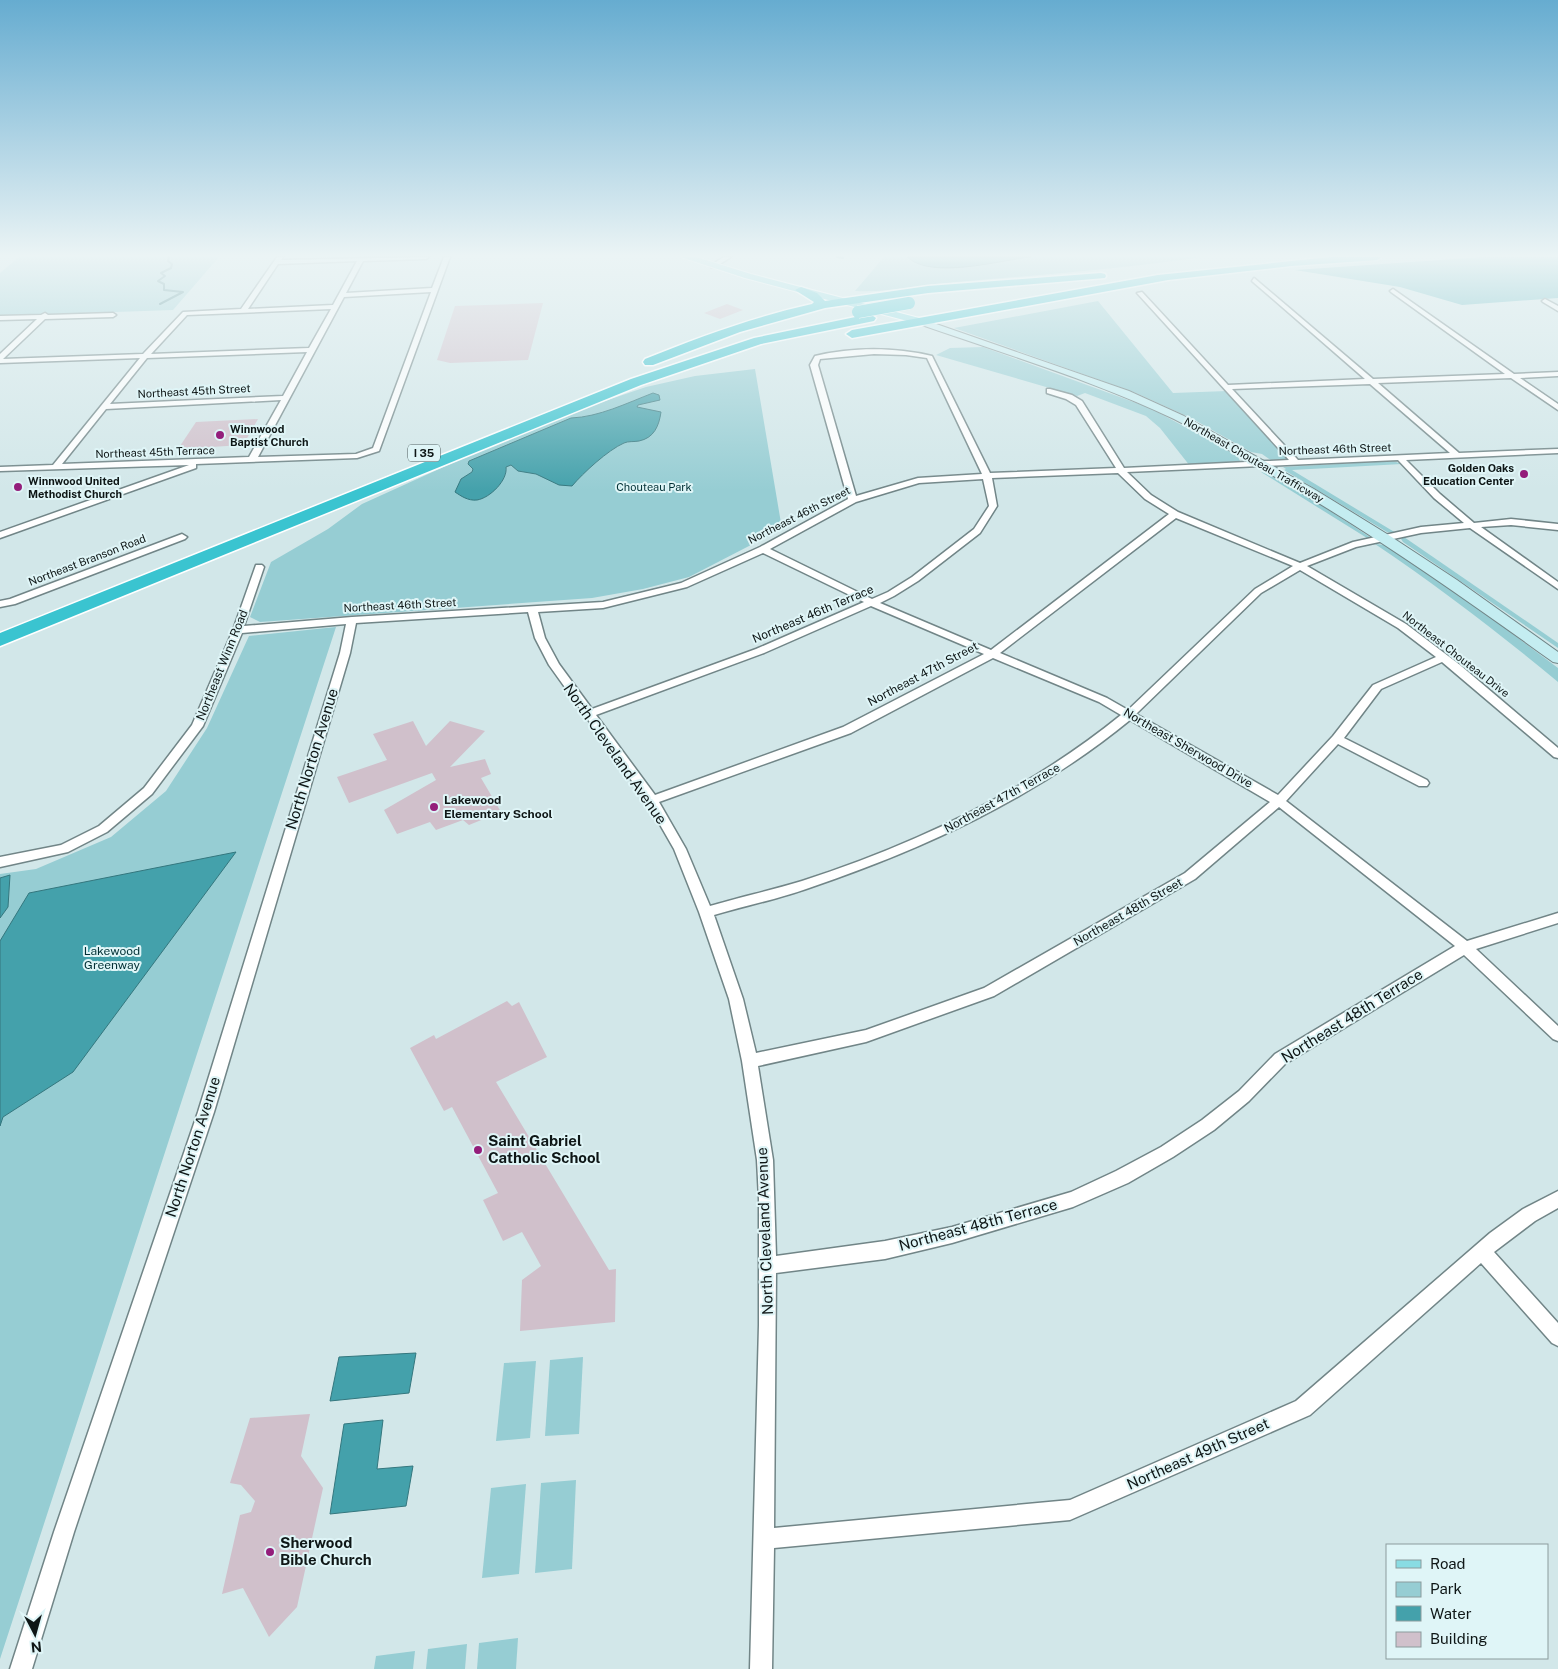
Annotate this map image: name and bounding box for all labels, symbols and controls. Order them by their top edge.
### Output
street label: Northeast 45th Street [137,382,251,400]
street label: Northeast Chouteau Trafficway [1182,415,1326,505]
place label: Winnwood Baptist Church [230,423,309,448]
marker: Winnwood Baptist Church [214,429,226,441]
street label: Northeast 46th Street [1278,441,1392,457]
street label: Northeast 45th Terrace [95,444,215,460]
road number: I 35 [408,444,440,462]
place label: Golden Oaks Education Center [1423,462,1514,487]
marker: Golden Oaks Education Center [1518,468,1530,480]
place label: Winnwood United Methodist Church [28,475,122,500]
marker: Winnwood United Methodist Church [12,481,24,493]
park label: Chouteau Park [616,481,692,493]
street label: Northeast 46th Street [746,484,852,546]
street label: Northeast Branson Road [27,532,147,588]
street label: Northeast 46th Terrace [750,582,876,646]
street label: Northeast 46th Street [343,596,457,614]
street label: Northeast Winn Road [193,608,251,722]
street label: Northeast Chouteau Drive [1400,609,1512,699]
street label: Northeast 47th Street [865,639,981,709]
street label: North Cleveland Avenue [560,680,670,827]
street label: North Norton Avenue [282,686,341,832]
street label: Northeast Sherwood Drive [1121,705,1255,791]
street label: Northeast 47th Terrace [942,760,1062,836]
place label: Lakewood Elementary School [444,793,553,821]
marker: Lakewood Elementary School [428,801,440,813]
street label: Northeast 48th Street [1071,875,1185,949]
park label: Lakewood Greenway [84,944,140,972]
street label: Northeast 48th Terrace [1278,965,1425,1066]
street label: North Norton Avenue [162,1074,223,1219]
place label: Saint Gabriel Catholic School [488,1132,601,1166]
marker: Saint Gabriel Catholic School [472,1144,484,1156]
street label: North Cleveland Avenue [753,1147,776,1315]
street label: Northeast 48th Terrace [897,1195,1059,1254]
street label: Northeast 49th Street [1124,1414,1272,1493]
place label: Sherwood Bible Church [280,1534,372,1568]
legend [1386,1544,1548,1659]
marker: Sherwood Bible Church [264,1546,276,1558]
text: Road [1430,1555,1466,1572]
text: Park [1430,1580,1462,1597]
text: Water [1430,1605,1472,1622]
north arrow [10,1609,60,1659]
text: Building [1430,1630,1488,1647]
text: N [30,1638,43,1655]

